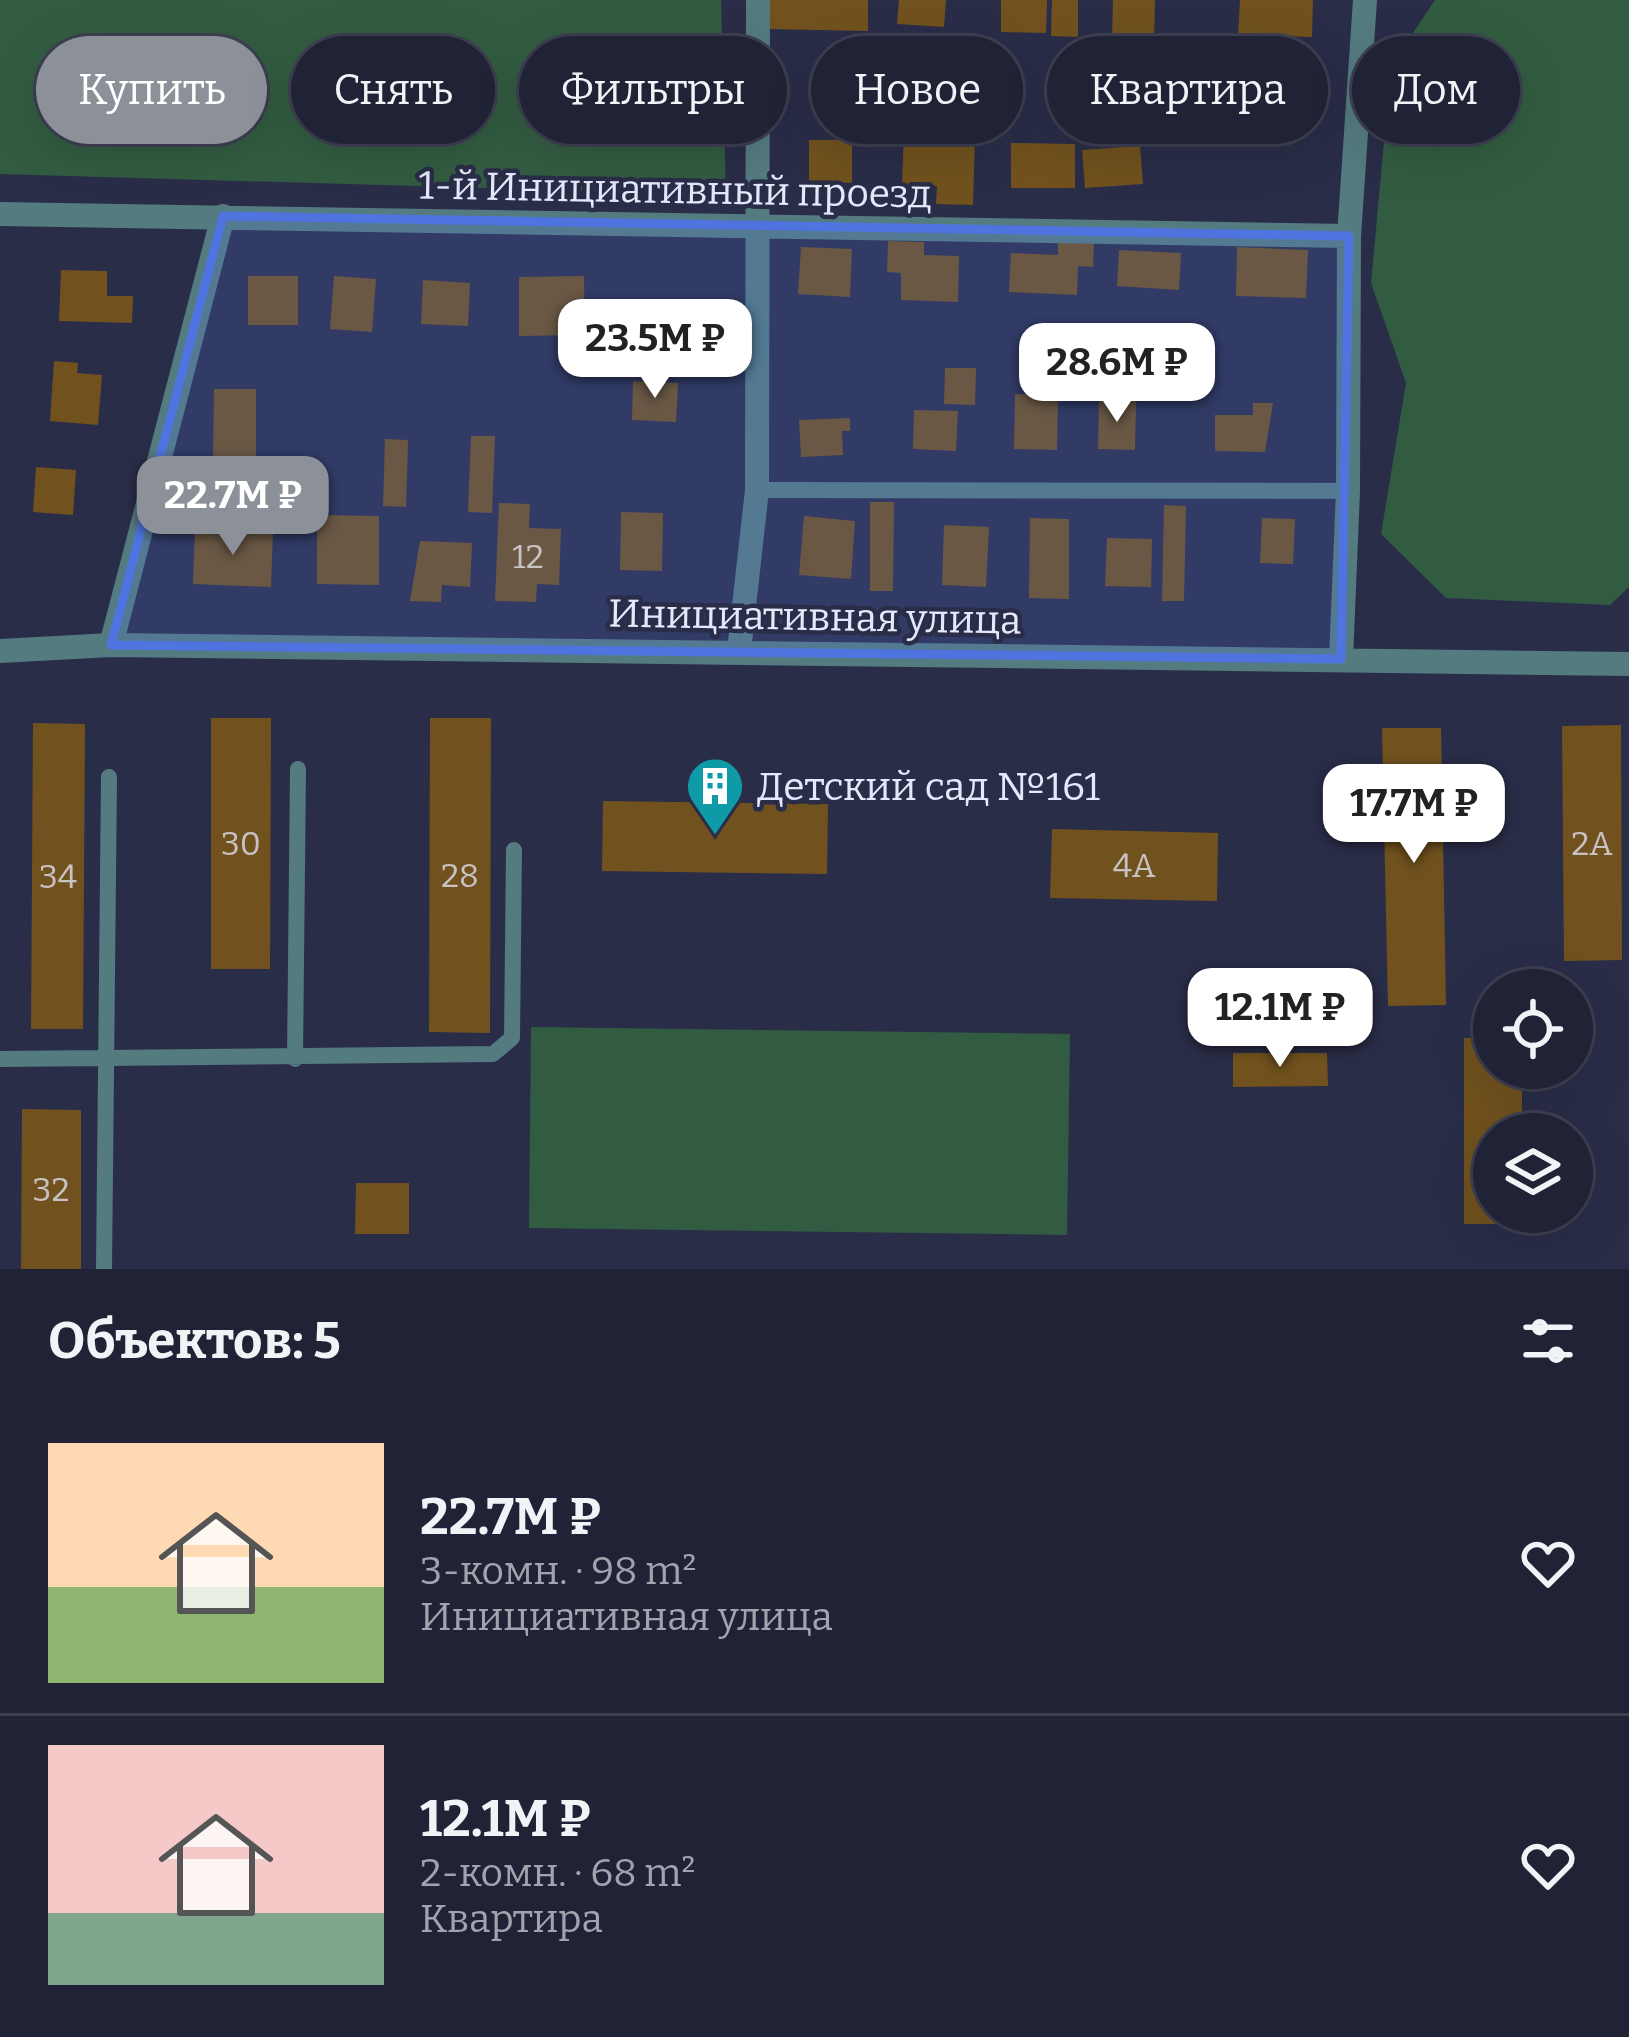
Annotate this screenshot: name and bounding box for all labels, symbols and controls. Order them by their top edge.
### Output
chip: Купить [36,36,267,144]
chip: Снять [291,36,495,144]
chip: Фильтры [519,36,787,144]
chip: Новое [811,36,1023,144]
chip: Квартира [1047,36,1328,144]
chip: Дом [1352,36,1520,144]
street label: 1-й Инициативный проезд [418,163,932,217]
pin: 23.5M ₽ [544,299,766,401]
text: 23.5M ₽ [585,315,725,361]
pin: 28.6M ₽ [1006,323,1228,425]
text: 28.6M ₽ [1046,339,1188,385]
pin: 22.7M ₽ [122,456,344,558]
text: 22.7M ₽ [164,472,302,518]
house number: 12 [512,537,544,577]
street label: Инициативная улица [608,590,1022,644]
building icon: Детский сад №161 [684,755,746,837]
place label: Детский сад №161 [757,764,1100,810]
pin: 17.7M ₽ [1303,764,1525,866]
text: 17.7M ₽ [1350,780,1478,826]
house number: 30 [221,824,261,864]
house number: 2А [1571,824,1613,864]
house number: 4А [1113,846,1156,886]
house number: 28 [441,856,479,896]
house number: 34 [39,857,77,897]
pin: 12.1M ₽ [1169,968,1391,1070]
map controls [1473,969,1593,1233]
button: locate [1473,969,1593,1089]
text: 12.1M ₽ [1215,984,1345,1030]
button: layers [1473,1113,1593,1233]
house number: 32 [33,1170,69,1210]
icon: filters [1515,1308,1581,1374]
text: Объектов: 5 [48,1310,341,1372]
text: 22.7M ₽ [420,1486,601,1548]
icon: home [144,1491,288,1635]
icon: heart [1515,1530,1581,1596]
text: 3-комн. · 98 m² [420,1548,696,1594]
text: Инициативная улица [420,1594,833,1640]
text: 12.1M ₽ [420,1788,591,1850]
icon: home [144,1793,288,1937]
icon: heart [1515,1832,1581,1898]
text: 2-комн. · 68 m² [420,1850,695,1896]
text: Квартира [420,1896,603,1942]

